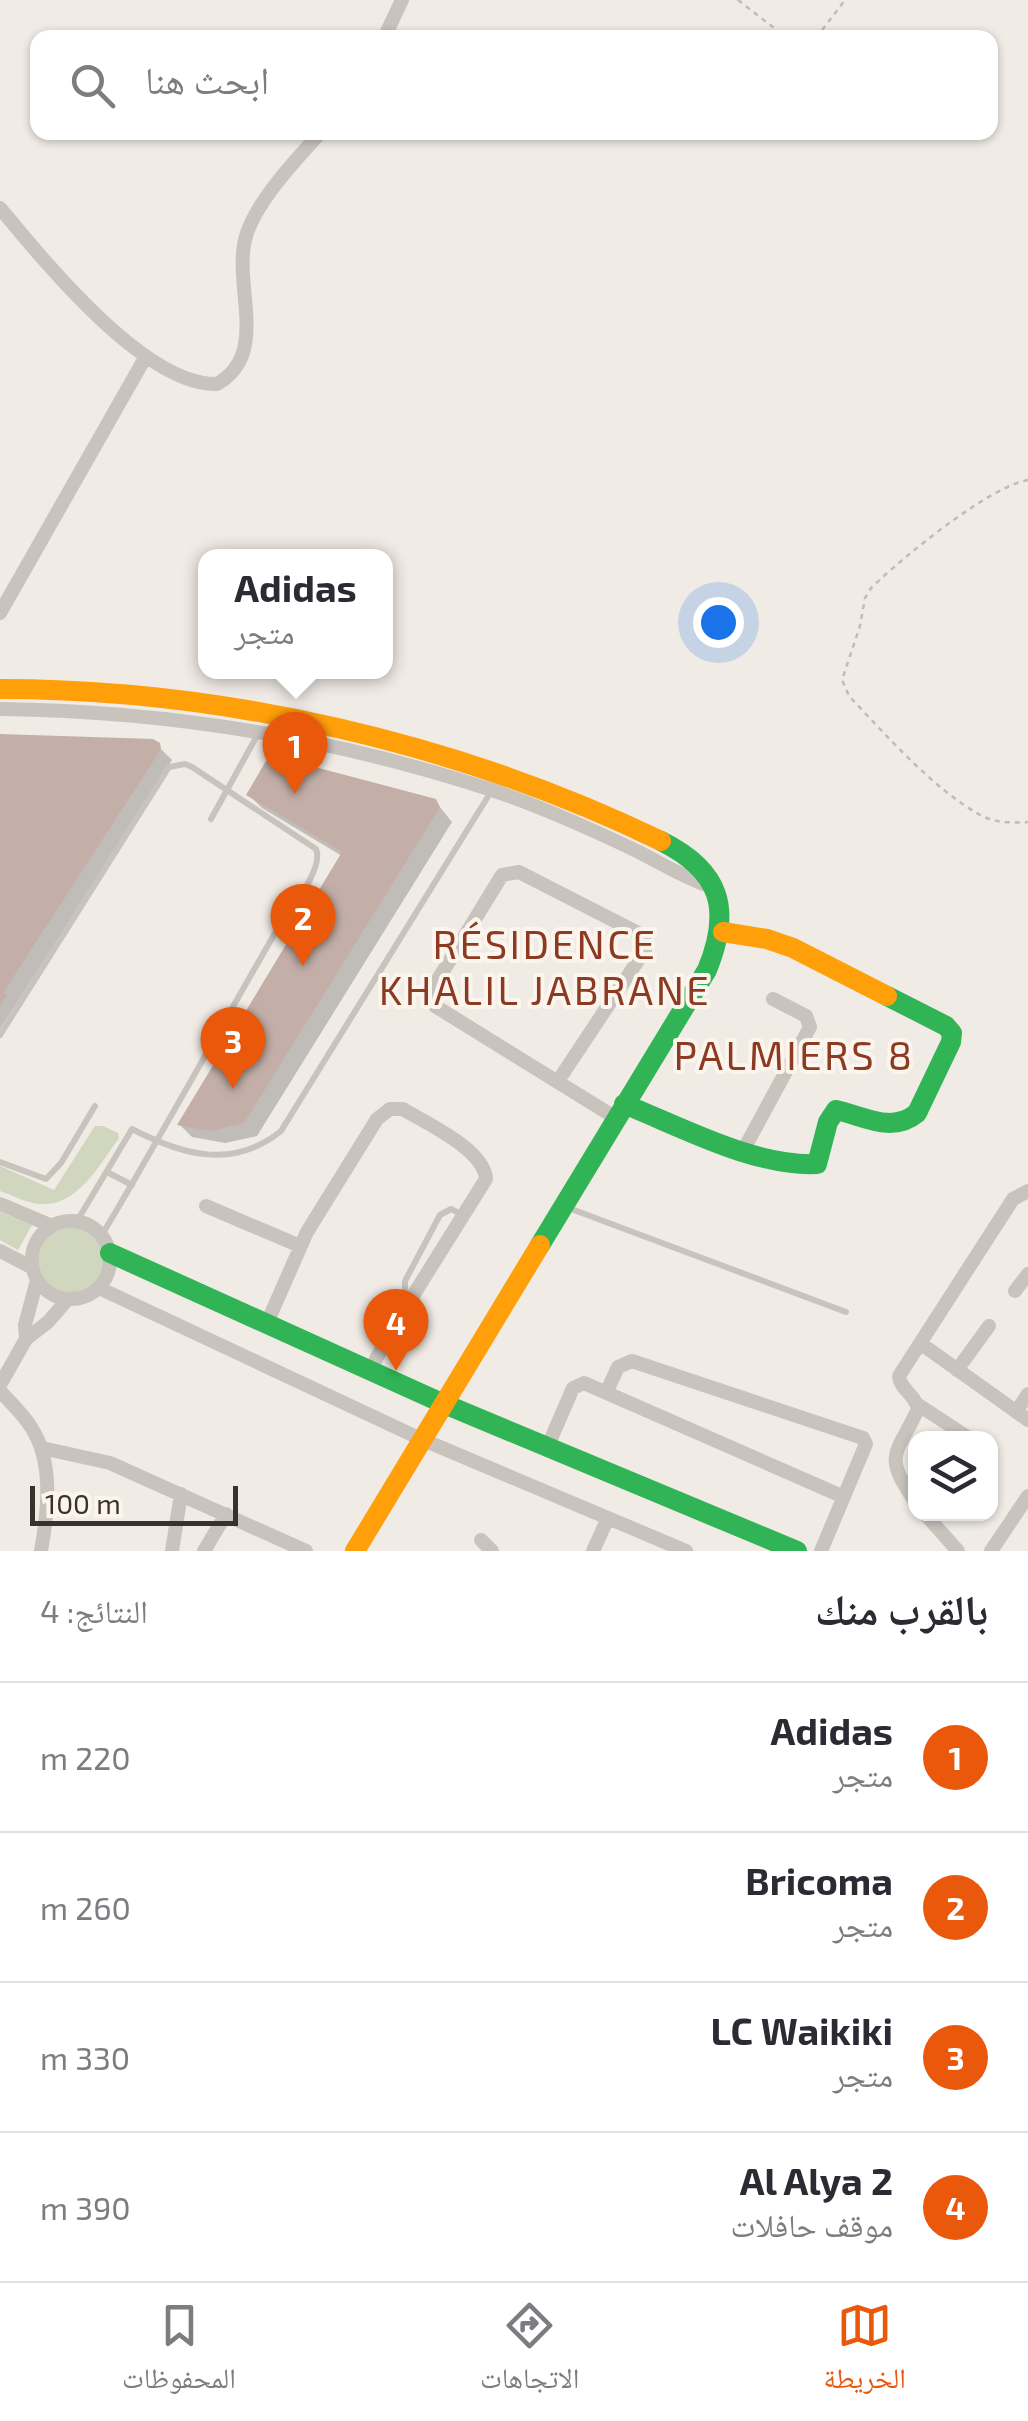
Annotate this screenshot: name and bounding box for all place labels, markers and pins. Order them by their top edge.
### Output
pin: 1 [262,712,328,794]
pin: 2 [270,884,336,966]
pin: 3 [200,1006,266,1089]
pin: 4 [364,1288,428,1371]

